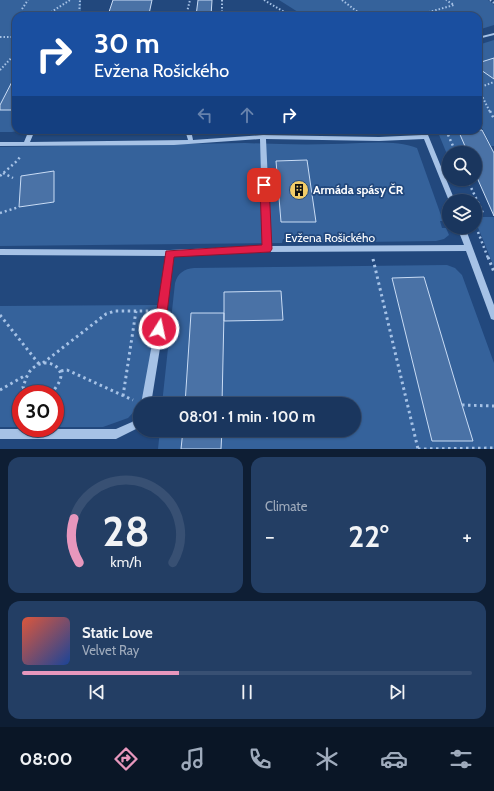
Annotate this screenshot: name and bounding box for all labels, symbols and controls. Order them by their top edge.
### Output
text: 30 m [94,26,160,60]
icon: right [28,28,80,80]
text: Evžena Rošického [94,60,229,82]
icon: left [194,104,216,126]
icon: ahead [236,104,258,126]
icon: right [278,104,300,126]
map controls [442,146,482,234]
button: search [442,146,482,186]
pin [247,168,281,202]
icon: arrive [253,174,275,196]
building icon: Armáda spásy ČR [288,179,310,201]
place label: Armáda spásy ČR [313,182,404,197]
button: layers [442,194,482,234]
street label: Evžena Rošického [285,230,375,245]
position arrow [138,308,180,350]
speed limit sign: 30 [12,385,64,437]
text: 08:01 · 1 min · 100 m [179,408,315,426]
text: Climate [265,498,307,514]
text: 28 [102,506,149,556]
text: 22° [348,518,389,555]
text: − [265,523,275,550]
text: + [462,523,472,550]
text: km/h [110,553,141,571]
text: Static Love [82,624,153,642]
text: Velvet Ray [82,642,139,658]
icon: previous [86,681,108,703]
icon: pause [236,681,258,703]
icon: next [386,681,408,703]
icon: directions [112,745,140,773]
icon: music [179,745,207,773]
icon: phone [246,745,274,773]
icon: climate [313,745,341,773]
icon: car [380,745,408,773]
icon: filters [447,745,475,773]
text: 08:00 [20,748,73,770]

